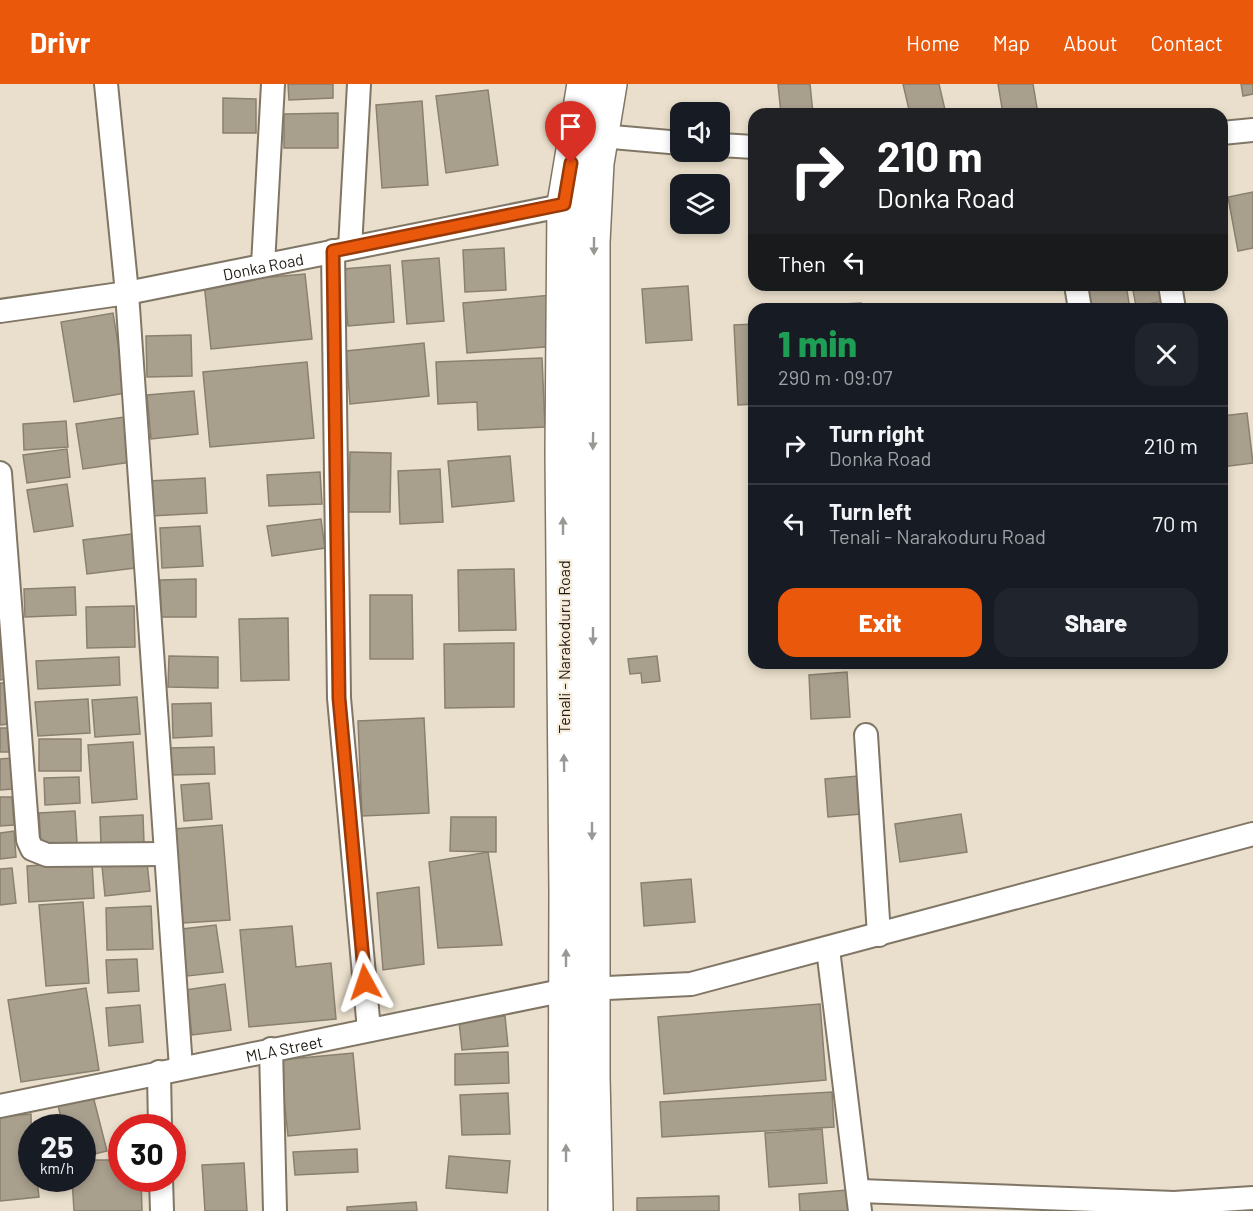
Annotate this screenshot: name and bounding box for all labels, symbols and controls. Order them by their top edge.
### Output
text: Drivr [30,25,90,59]
text: Home [906,30,960,55]
text: Map [993,30,1030,55]
text: About [1063,30,1118,55]
text: Contact [1151,30,1223,55]
pin [545,101,596,163]
map controls [670,102,730,234]
button: sound [670,102,730,162]
icon: arrive [554,110,587,143]
text: 210 m [877,130,983,180]
icon: right [778,132,856,210]
button: layers [670,174,730,234]
text: Donka Road [877,181,1015,213]
one-way arrow [589,237,599,256]
icon: left [838,246,871,279]
street label: Donka Road [221,248,305,283]
text: Then [778,250,826,276]
text: 1 min [778,321,857,364]
button: close [1135,323,1198,386]
text: 290 m · 09:07 [778,365,892,389]
text: Turn right [829,420,924,446]
icon: right [778,429,811,462]
one-way arrow [588,432,598,451]
text: 210 m [1144,432,1198,458]
text: Donka Road [829,446,931,470]
text: Turn left [829,498,912,524]
icon: left [778,507,811,540]
text: 70 m [1153,510,1198,536]
one-way arrow [558,516,567,535]
text: Tenali - Narakoduru Road [829,524,1046,548]
street label: Tenali - Narakoduru Road [554,560,573,734]
button: Exit [778,588,982,657]
button: Share [994,588,1198,657]
one-way arrow [588,627,598,646]
one-way arrow [560,753,569,772]
one-way arrow [588,822,597,841]
one-way arrow [561,948,571,967]
position arrow [333,950,397,1014]
street label: MLA Street [244,1031,324,1065]
speed limit sign: 30 [108,1114,186,1192]
text: 25 [41,1128,73,1164]
one-way arrow [561,1143,571,1162]
text: km/h [40,1159,74,1177]

